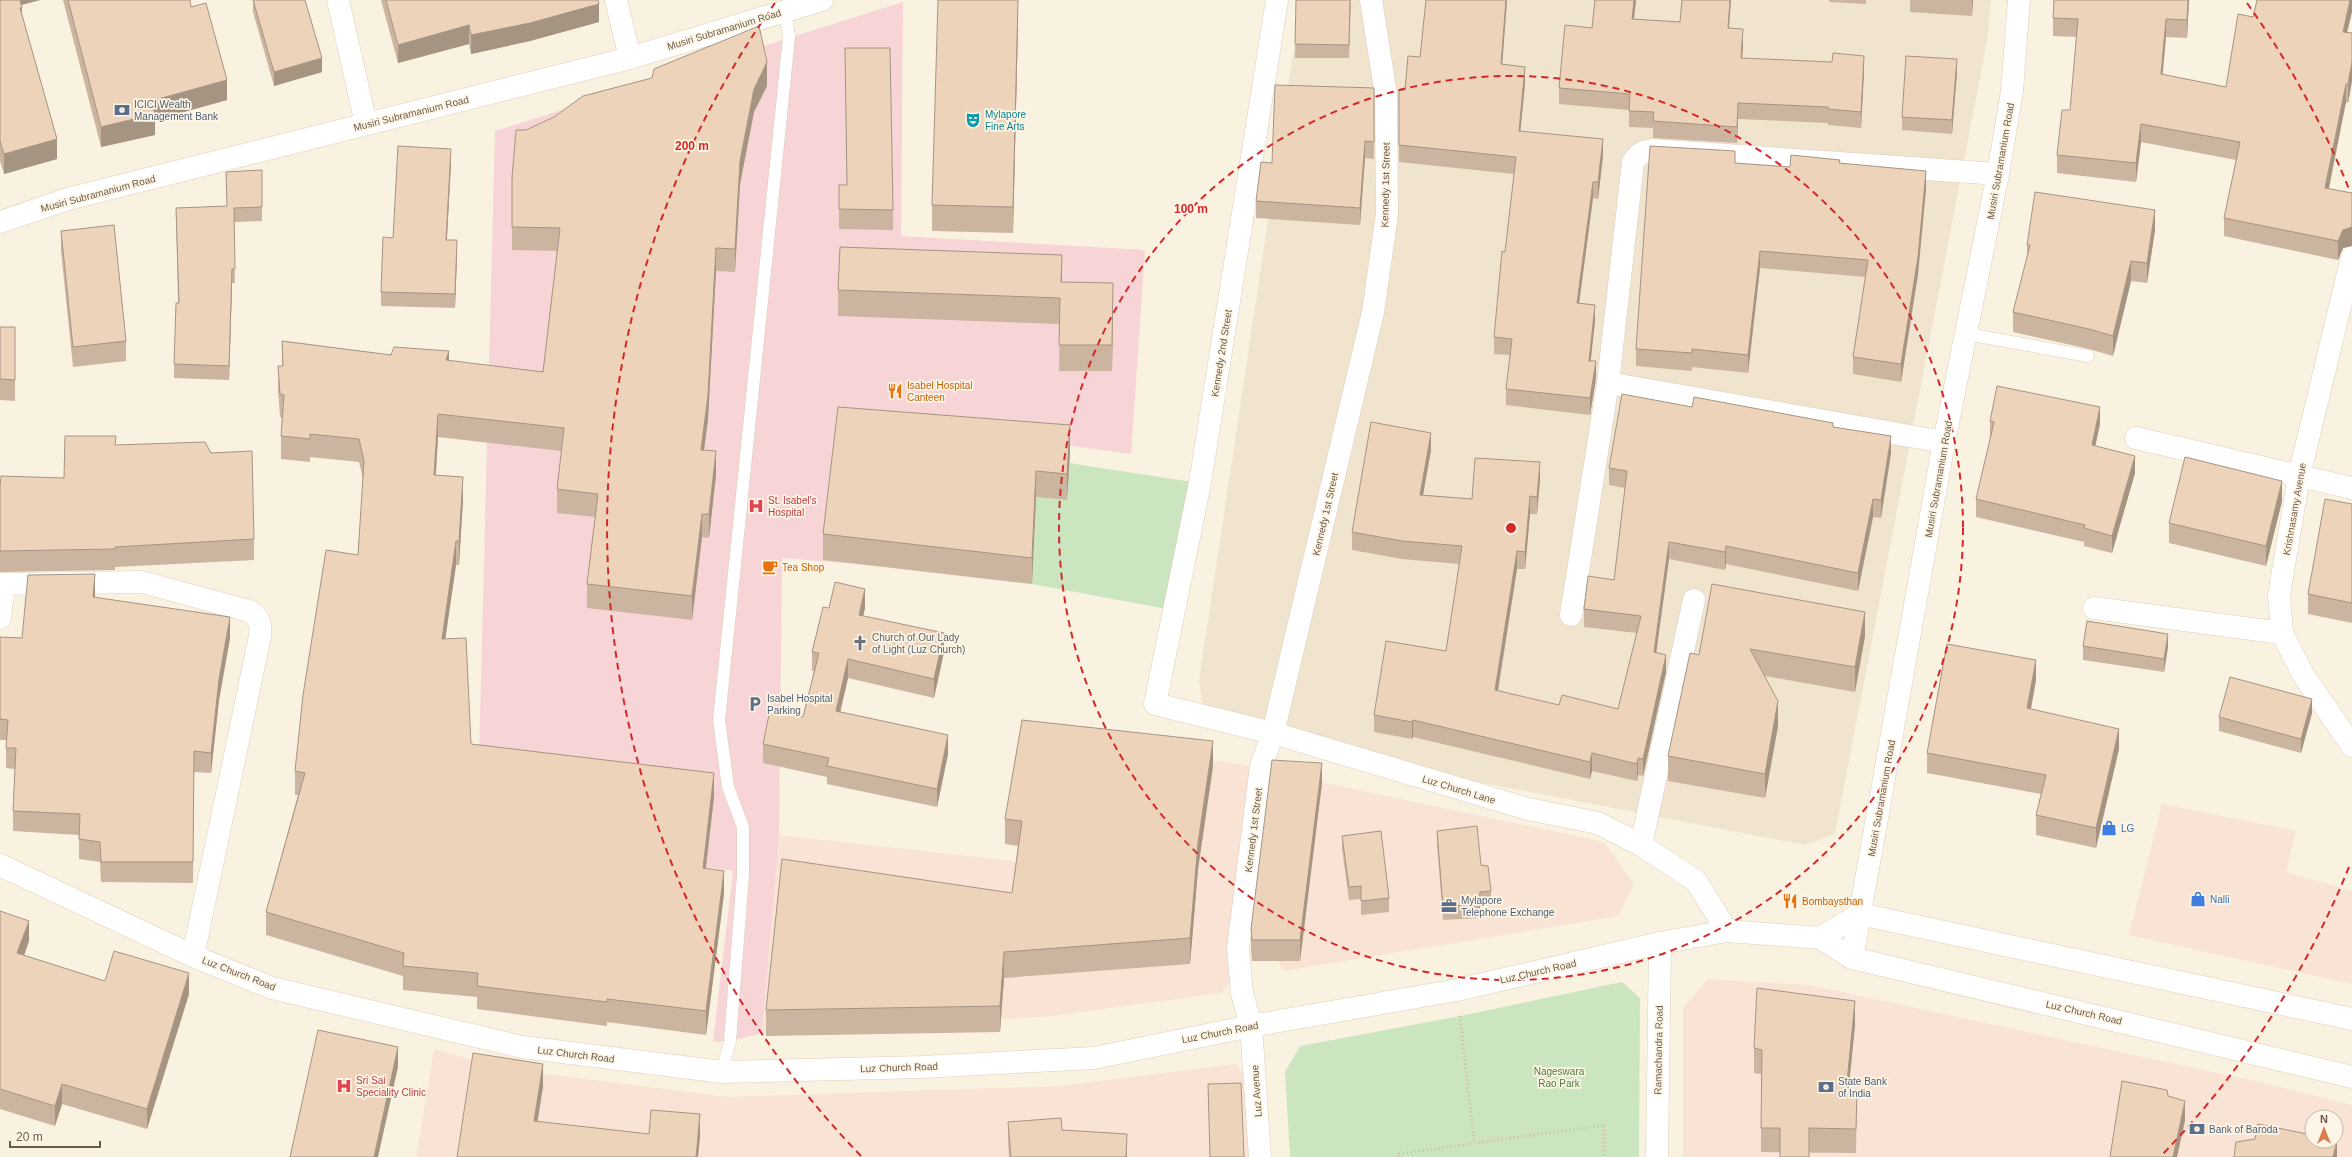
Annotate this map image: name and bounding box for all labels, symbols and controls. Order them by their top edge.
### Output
street label: Musiri Subramanium Road [666,7,782,52]
street label: Musiri Subramanium Road [352,94,470,133]
place label: ICICI Wealth Management Bank [134,99,219,122]
bank icon: ICICI Wealth Management Bank [113,101,131,119]
street label: Musiri Subramanium Road [1985,102,2016,220]
place label: Mylapore Fine Arts [985,109,1027,132]
theatre icon: Mylapore Fine Arts [964,111,982,129]
text: 200 m [675,139,709,153]
street label: Kennedy 1st Street [1379,142,1392,228]
street label: Musiri Subramanium Road [40,173,157,214]
text: 100 m [1174,202,1208,216]
street label: Kennedy 2nd Street [1209,308,1234,398]
place label: Isabel Hospital Canteen [907,380,973,403]
restaurant icon: Isabel Hospital Canteen [886,382,904,400]
street label: Musiri Subramanium Road [1923,420,1954,538]
street label: Krishnasamy Avenue [2281,462,2308,556]
street label: Kennedy 1st Street [1311,471,1340,557]
place label: St. Isabel's Hospital [768,495,817,518]
hospital icon: St. Isabel's Hospital [747,497,765,515]
centre of rings [1504,521,1518,535]
cafe icon: Tea Shop [761,558,779,576]
place label: Tea Shop [782,562,825,573]
place label: Church of Our Lady of Light (Luz Church) [872,632,965,655]
church icon: Church of Our Lady of Light (Luz Church) [851,634,869,652]
place label: Isabel Hospital Parking [767,693,833,716]
parking icon: Isabel Hospital Parking [746,695,764,713]
street label: Musiri Subramanium Road [1866,739,1897,857]
street label: Luz Church Lane [1421,773,1497,806]
street label: Kennedy 1st Street [1243,787,1264,873]
shop icon: LG [2100,819,2118,837]
place label: LG [2121,823,2135,834]
shop icon: Nalli [2189,890,2207,908]
restaurant icon: Bombaysthan [1781,892,1799,910]
place label: Nalli [2210,894,2229,905]
place label: Mylapore Telephone Exchange [1461,895,1555,918]
place label: Bombaysthan [1802,896,1863,907]
office icon: Mylapore Telephone Exchange [1440,897,1458,915]
street label: Luz Church Road [201,954,277,993]
street label: Luz Church Road [1499,957,1577,986]
street label: Luz Church Road [2045,998,2123,1027]
street label: Ramachandra Road [1652,1005,1665,1095]
street label: Luz Church Road [1181,1020,1259,1045]
street label: Luz Church Road [537,1044,615,1065]
street label: Luz Church Road [860,1061,938,1074]
street label: Luz Avenue [1249,1064,1264,1117]
park label: Nageswara Rao Park [1534,1066,1585,1089]
place label: Sri Sai Speciality Clinic [356,1075,426,1098]
place label: State Bank of India [1838,1076,1888,1099]
hospital icon: Sri Sai Speciality Clinic [335,1077,353,1095]
bank icon: State Bank of India [1817,1078,1835,1096]
north arrow [2304,1109,2344,1149]
text: N [2320,1113,2328,1125]
bank icon: Bank of Baroda [2188,1120,2206,1138]
scale bar [10,1123,100,1149]
place label: Bank of Baroda [2209,1124,2278,1135]
text: 20 m [16,1130,43,1144]

